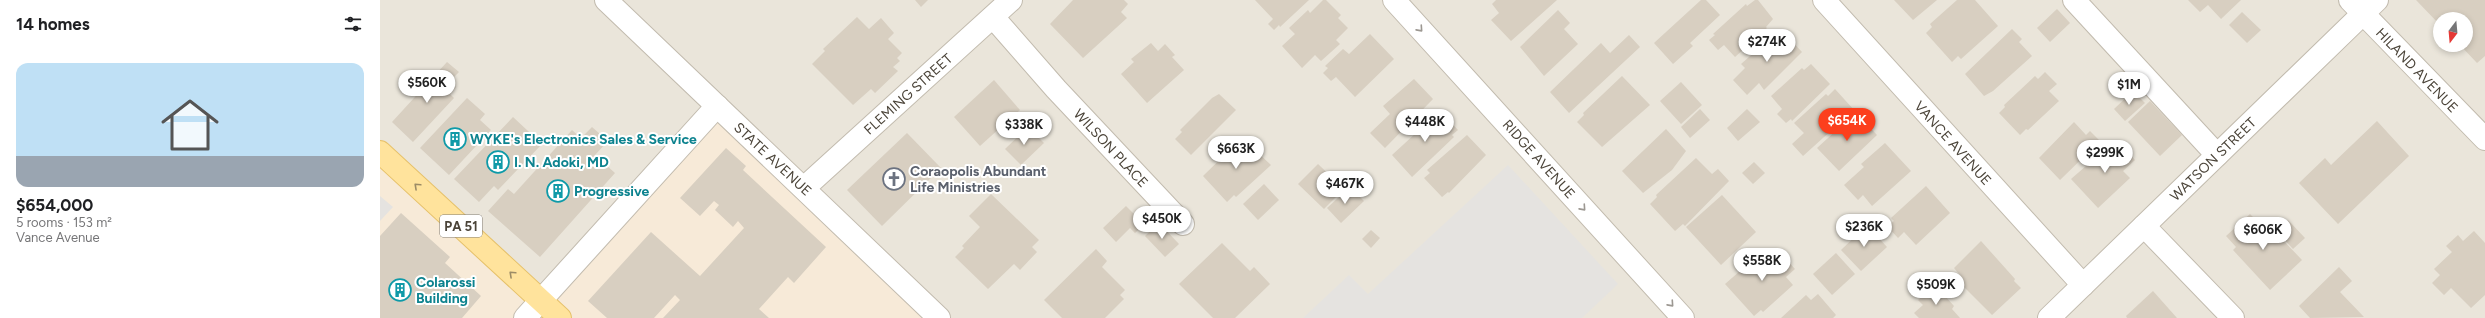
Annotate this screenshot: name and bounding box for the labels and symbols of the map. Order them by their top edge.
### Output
north arrow [2433,12,2473,52]
one-way arrow [1415,24,1423,32]
street label: HILAND AVENUE [2372,25,2461,116]
pin: $274K [1739,29,1795,63]
street label: FLEMING STREET [861,50,956,139]
pin: $560K [399,70,455,104]
pin: $1M [2110,72,2148,106]
street label: VANCE AVENUE [1910,98,1995,189]
street label: WILSON PLACE [1070,106,1151,191]
pin: $654K [1819,108,1875,142]
pin: $448K [1397,109,1453,143]
pin: $338K [996,112,1052,146]
street label: WATSON STREET [2167,114,2260,205]
street label: RIDGE AVENUE [1499,116,1579,202]
street label: STATE AVENUE [730,119,815,200]
building icon: WYKE's Electronics Sales & Service [442,126,468,152]
place label: WYKE's Electronics Sales & Service [470,131,697,148]
pin: $663K [1208,136,1264,170]
pin: $299K [2077,140,2133,174]
building icon: I. N. Adoki, MD [485,149,511,175]
place label: I. N. Adoki, MD [514,154,609,171]
place label: Coraopolis Abundant Life Ministries [910,163,1047,196]
church icon: Coraopolis Abundant Life Ministries [881,166,907,192]
pin: $467K [1317,171,1373,205]
building icon: Progressive [545,178,571,204]
one-way arrow [414,183,422,191]
place label: Progressive [574,183,650,200]
one-way arrow [1578,203,1586,211]
pin: $450K [1134,206,1190,240]
pin: $236K [1836,214,1892,248]
road number: PA 51 [440,215,482,237]
pin: $606K [2235,217,2291,251]
pin: $558K [1734,248,1790,282]
one-way arrow [510,272,517,279]
pin: $509K [1908,272,1964,306]
place label: Colarossi Building [416,274,475,307]
building icon: Colarossi Building [387,277,413,303]
one-way arrow [1666,299,1673,307]

